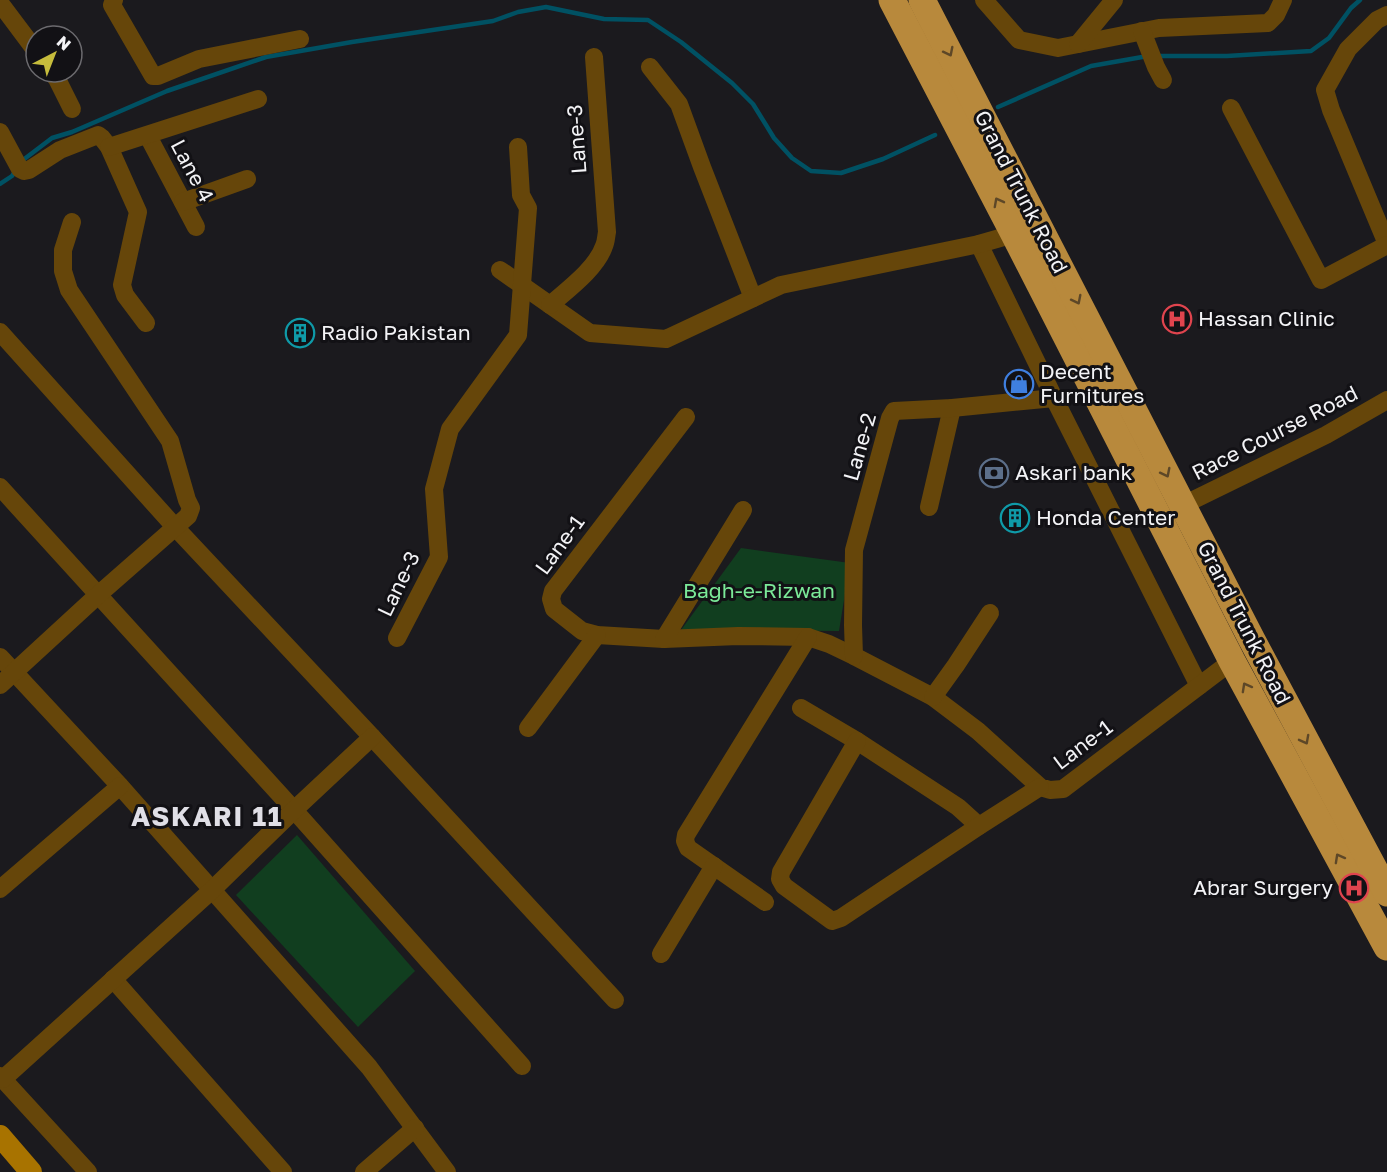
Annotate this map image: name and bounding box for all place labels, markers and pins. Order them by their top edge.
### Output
hospital icon: Hassan Clinic [1161,303,1193,335]
place label: Hassan Clinic [1198,305,1335,331]
building icon: Radio Pakistan [284,317,316,349]
place label: Radio Pakistan [321,319,471,345]
place label: Decent Furnitures [1040,358,1144,408]
shop icon: Decent Furnitures [1003,368,1035,400]
bank icon: Askari bank [978,457,1010,489]
place label: Askari bank [1015,459,1132,485]
building icon: Honda Center [999,502,1031,534]
place label: Honda Center [1036,504,1175,530]
hospital icon: Abrar Surgery [1338,872,1370,904]
place label: Abrar Surgery [1193,874,1333,900]

